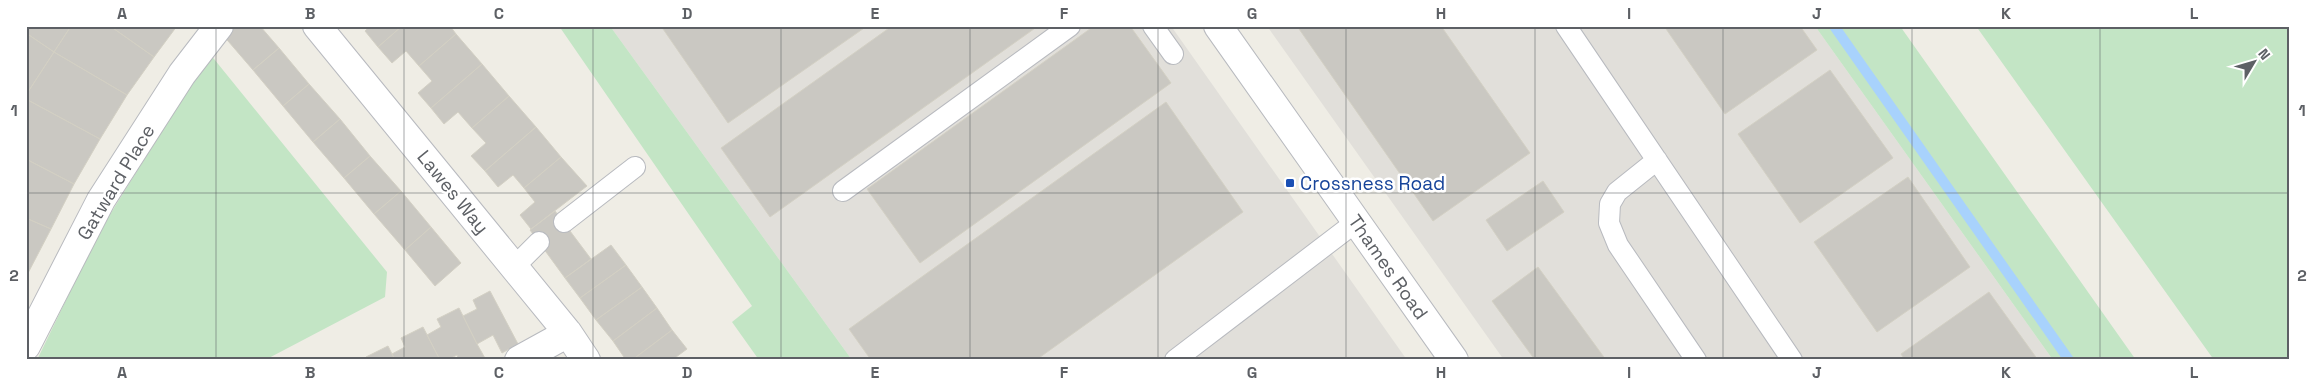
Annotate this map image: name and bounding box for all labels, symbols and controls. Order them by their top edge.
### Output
text: A [117,3,127,24]
text: B [305,3,315,24]
text: C [494,3,504,24]
text: D [682,3,692,24]
text: E [871,3,880,24]
text: F [1060,3,1069,24]
text: G [1247,3,1257,24]
text: H [1436,3,1446,24]
text: I [1627,3,1631,24]
text: J [1812,3,1822,24]
text: K [2001,3,2011,24]
text: L [2190,3,2199,24]
north arrow [2228,38,2278,88]
text: N [2254,45,2274,63]
text: 1 [10,100,18,121]
text: 1 [2298,100,2306,121]
street label: Gatward Place [72,119,160,245]
street label: Lawes Way [412,145,494,239]
place label: Crossness Road [1300,171,1445,196]
marker: Crossness Road [1284,177,1296,189]
street label: Thames Road [1343,210,1433,324]
text: 2 [9,265,19,286]
text: 2 [2297,265,2307,286]
text: A [117,362,127,383]
text: B [305,362,315,383]
text: C [494,362,504,383]
text: D [682,362,692,383]
text: E [871,362,880,383]
text: F [1060,362,1069,383]
text: G [1247,362,1257,383]
text: H [1436,362,1446,383]
text: I [1627,362,1631,383]
text: J [1812,362,1822,383]
text: K [2001,362,2011,383]
text: L [2190,362,2199,383]

